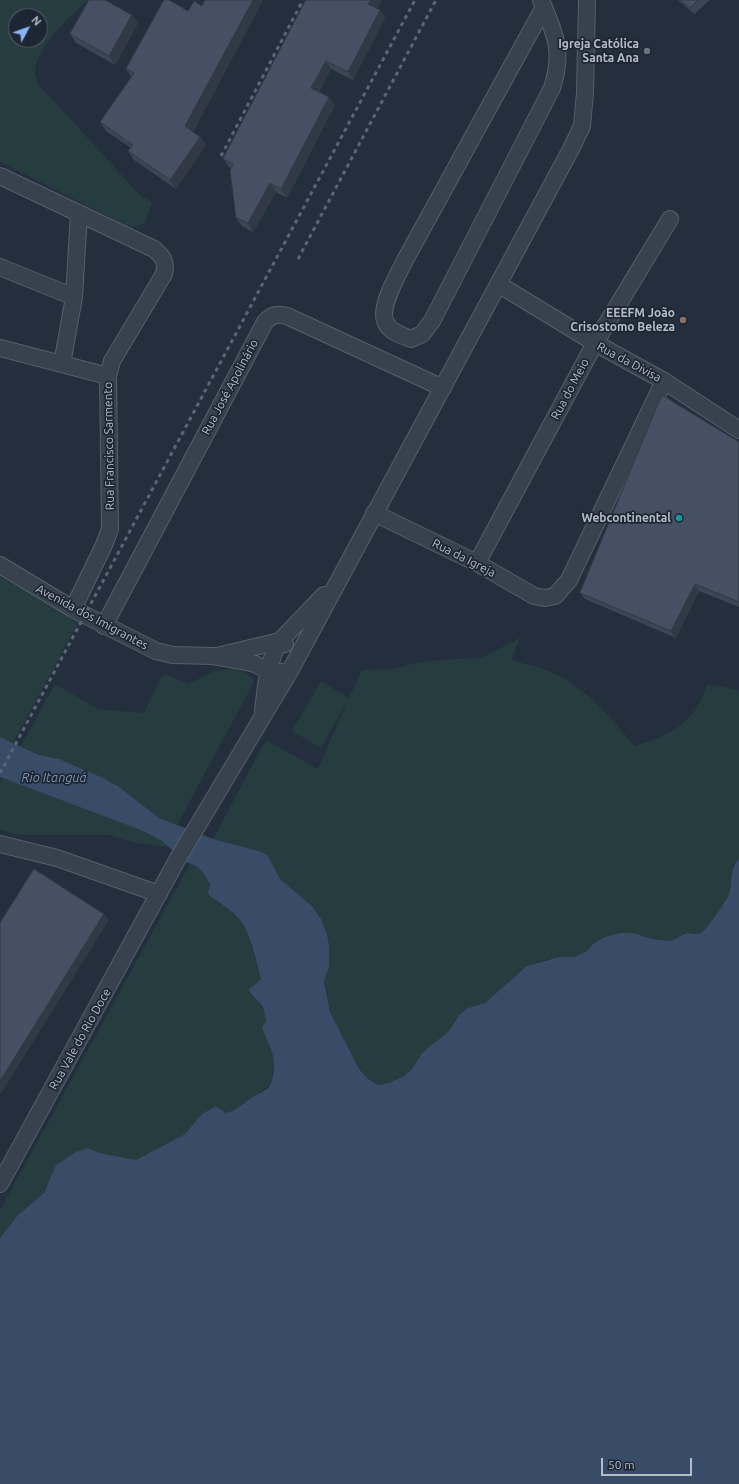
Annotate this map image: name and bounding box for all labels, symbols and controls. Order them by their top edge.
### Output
north arrow [8,8,48,48]
text: N [29,14,44,28]
place label: Igreja Católica Santa Ana [558,37,639,65]
marker: Igreja Católica Santa Ana [642,46,652,56]
place label: EEEFM João Crisostomo Beleza [570,306,675,334]
marker: EEEFM João Crisostomo Beleza [678,315,688,325]
street label: Rua José Apolinário [199,337,261,437]
street label: Rua da Divisa [594,339,664,385]
street label: Rua do Meio [548,356,592,422]
street label: Rua Francisco Sarmento [101,382,117,510]
place label: Webcontinental [581,511,671,525]
marker: Webcontinental [674,513,684,523]
street label: Rua da Igreja [430,536,498,580]
street label: Avenida dos Imigrantes [33,581,151,653]
water label: Rio Itanguá [22,770,86,786]
street label: Rua Vale do Rio Doce [46,986,114,1092]
scale bar [603,1450,694,1476]
text: 50 m [608,1458,635,1471]

